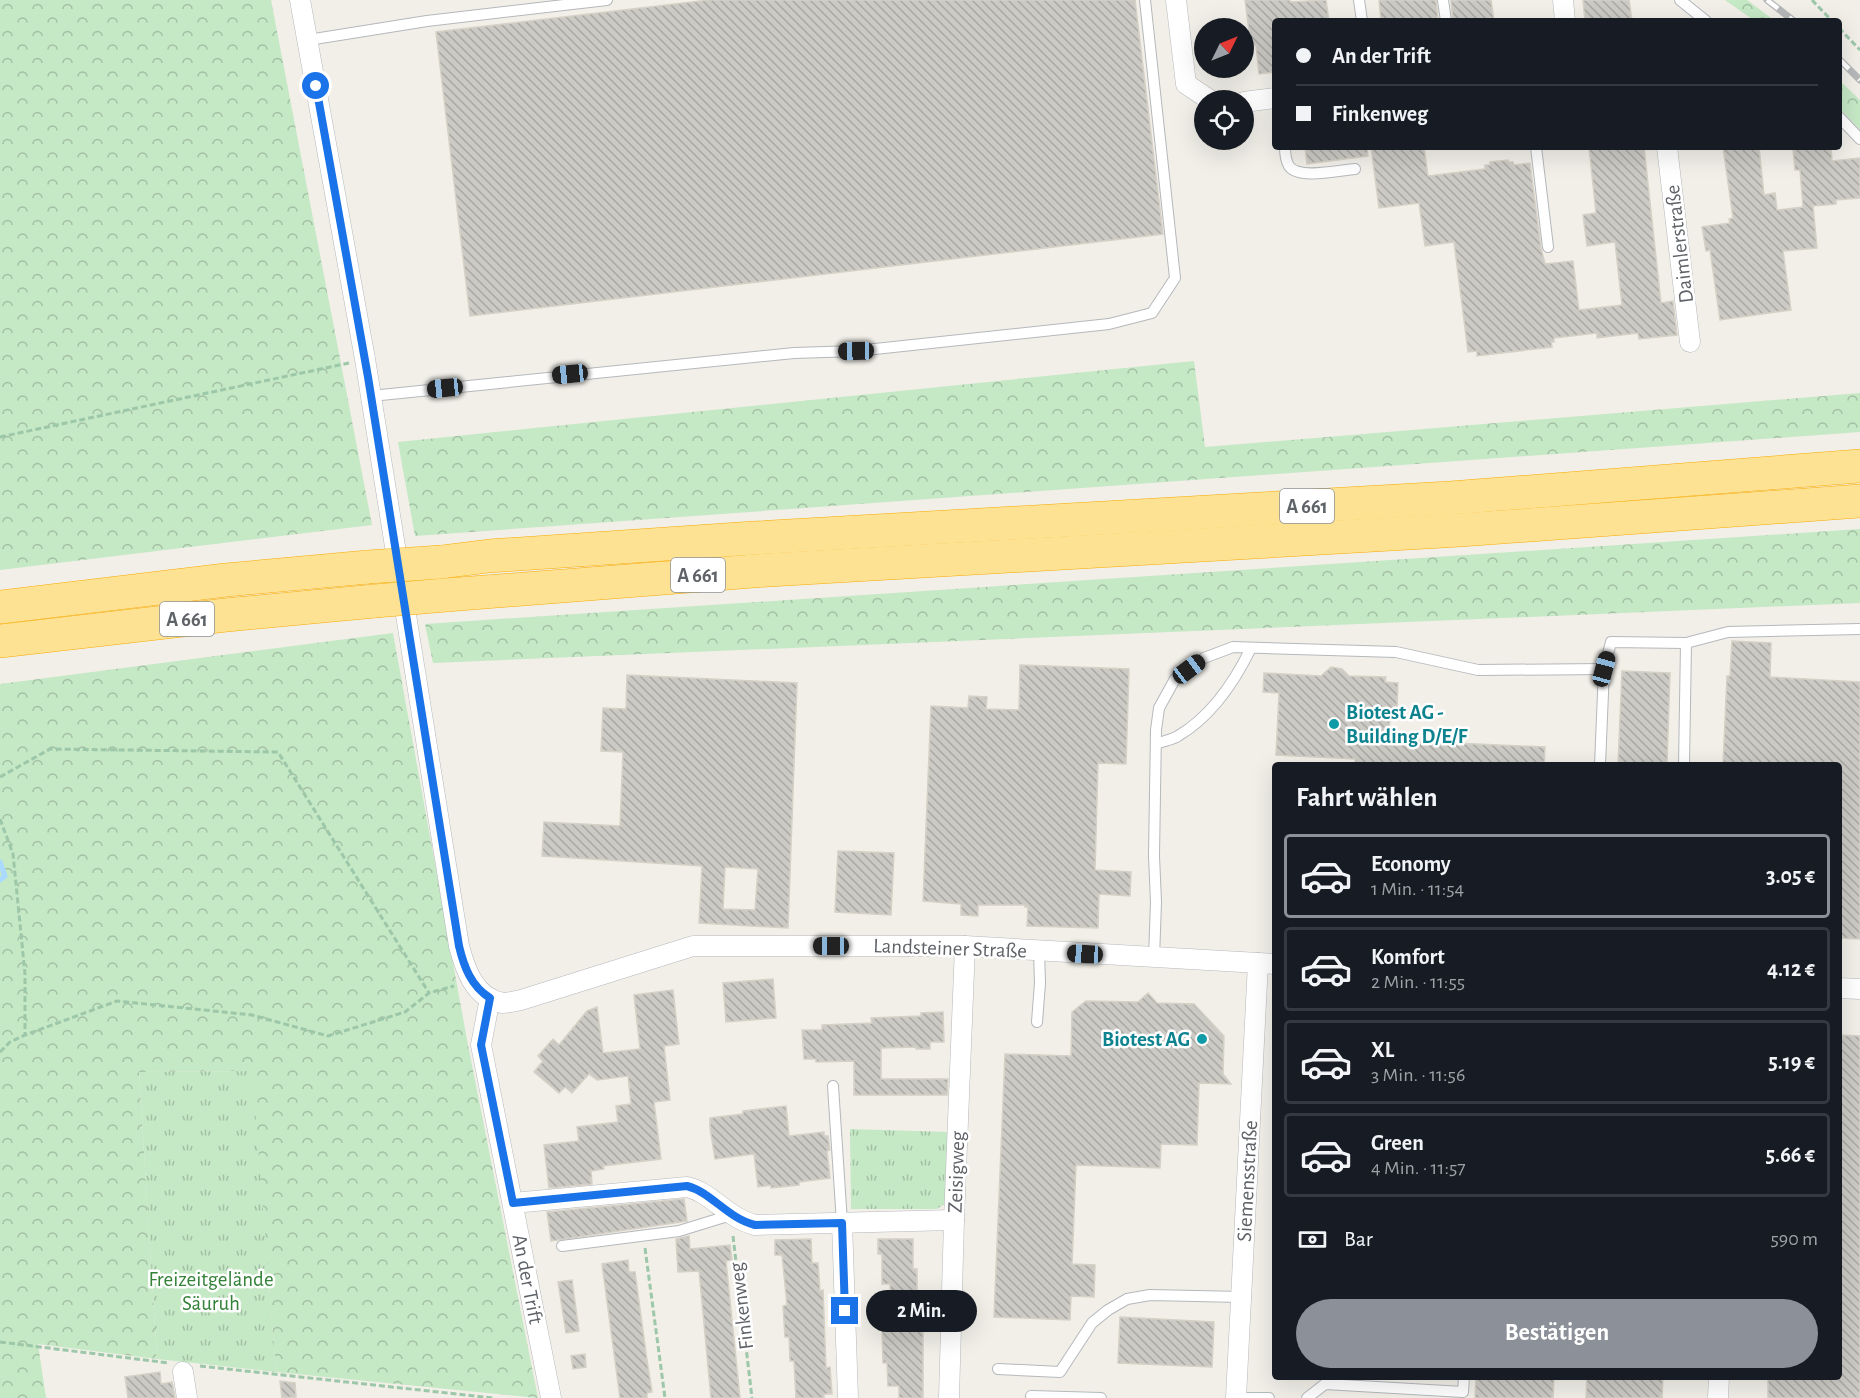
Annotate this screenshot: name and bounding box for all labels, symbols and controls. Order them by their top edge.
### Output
north arrow [1194,18,1254,78]
map controls [1194,18,1254,150]
text: An der Trift [1332,45,1431,67]
route start [302,72,329,99]
button: locate [1194,90,1254,150]
text: Finkenweg [1332,103,1428,125]
street label: Daimlerstraße [1662,184,1697,304]
car [838,342,874,360]
car [551,363,589,385]
car [426,377,464,399]
road number: A 661 [1280,489,1334,523]
road number: A 661 [671,558,725,592]
road number: A 661 [160,602,214,636]
car [1591,649,1617,689]
car [1169,651,1209,687]
place label: Biotest AG - Building D/E/F [1346,702,1468,747]
marker: Biotest AG - Building D/E/F [1327,717,1341,731]
text: Fahrt wählen [1296,784,1438,811]
icon: car [1299,849,1353,903]
text: Economy [1371,853,1451,875]
text: 3.05 € [1766,865,1815,887]
text: 1 Min. · 11:54 [1371,879,1464,899]
street label: Landsteiner Straße [873,935,1027,962]
car [813,937,849,955]
icon: car [1299,942,1353,996]
car [1067,944,1103,964]
text: Komfort [1371,946,1445,968]
text: 4.12 € [1767,958,1815,980]
text: 2 Min. · 11:55 [1371,972,1465,992]
place label: Biotest AG [1102,1029,1190,1050]
marker: Biotest AG [1195,1032,1209,1046]
icon: car [1299,1035,1353,1089]
text: XL [1371,1039,1394,1061]
text: 5.19 € [1768,1051,1815,1073]
text: 3 Min. · 11:56 [1371,1065,1465,1085]
street label: Siemensstraße [1234,1120,1261,1242]
icon: car [1299,1128,1353,1182]
street label: Zeisigweg [945,1130,968,1213]
text: Green [1371,1132,1424,1154]
text: 5.66 € [1766,1144,1815,1166]
text: 4 Min. · 11:57 [1371,1158,1466,1178]
icon: cash [1296,1223,1329,1256]
text: Bar [1344,1228,1373,1250]
text: 590 m [1770,1229,1818,1249]
street label: An der Trift [509,1232,547,1326]
street label: Finkenweg [726,1260,757,1351]
park label: Freizeitgelände Säuruh [148,1269,274,1314]
callout: 2 Min. [866,1290,977,1332]
route end [831,1297,858,1324]
button: Bestätigen [1296,1299,1818,1368]
text: 2 Min. [897,1301,946,1321]

